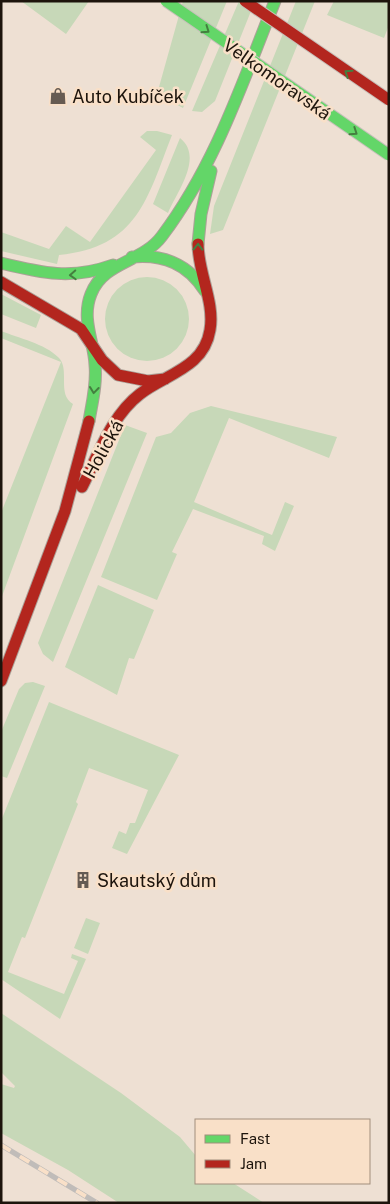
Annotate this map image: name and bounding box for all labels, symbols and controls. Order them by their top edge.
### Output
one-way arrow [200,24,209,33]
street label: Velkomoravská [219,34,335,124]
one-way arrow [345,70,354,79]
shop icon: Auto Kubíček [48,86,68,106]
place label: Auto Kubíček [72,86,184,107]
one-way arrow [348,126,358,135]
one-way arrow [193,243,203,250]
one-way arrow [68,270,76,280]
one-way arrow [89,387,100,395]
street label: Holická [79,416,127,482]
building icon: Skautský dům [73,870,93,890]
place label: Skautský dům [97,870,216,891]
legend [195,1119,370,1184]
text: Fast [240,1130,270,1147]
text: Jam [240,1155,267,1172]

